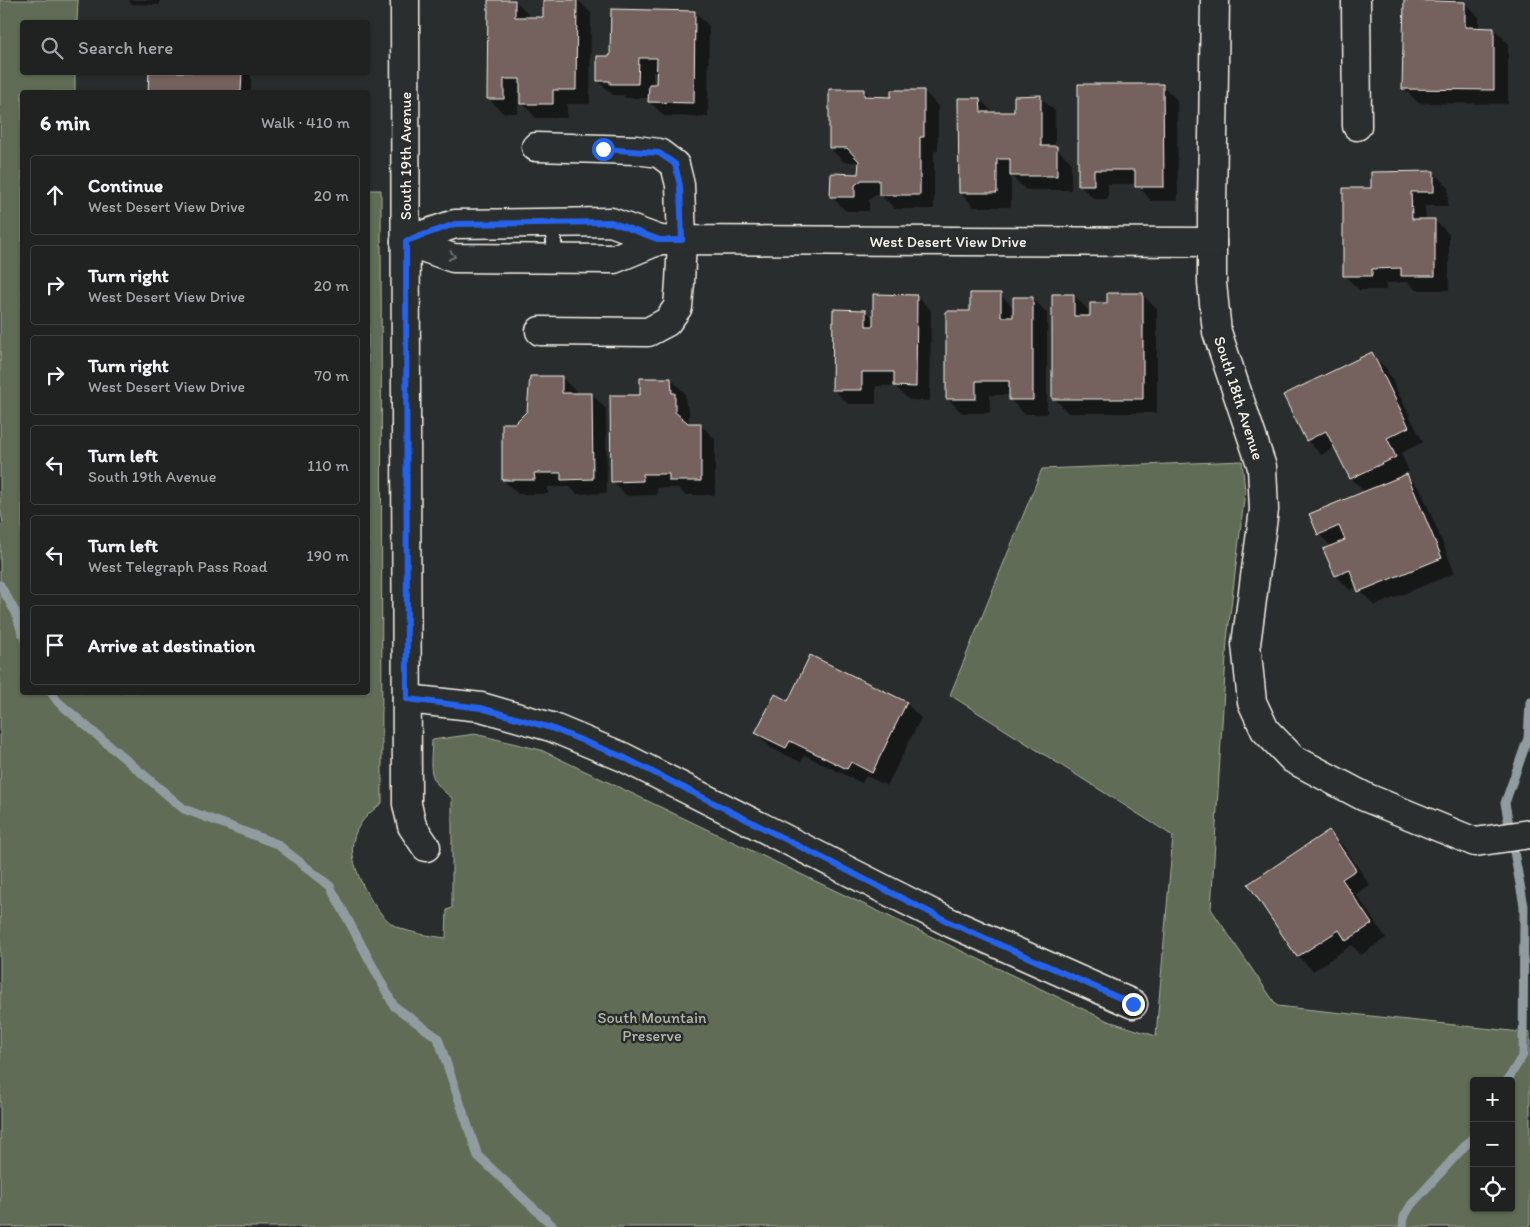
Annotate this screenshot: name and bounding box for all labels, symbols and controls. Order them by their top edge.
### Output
search box [20,20,370,75]
icon: search [38,34,66,62]
text: Search here [78,36,173,59]
street label: South 19th Avenue [396,91,415,220]
text: 6 min [40,110,90,135]
text: Walk · 410 m [261,113,350,132]
route start [592,138,615,161]
text: Continue [88,174,163,197]
icon: ahead [41,181,69,209]
text: 20 m [314,186,349,205]
text: West Desert View Drive [88,197,245,216]
street label: West Desert View Drive [869,232,1027,251]
one-way arrow [447,251,456,261]
text: Turn right [88,264,169,287]
icon: right [41,271,69,299]
text: 20 m [314,276,349,295]
text: West Desert View Drive [88,287,245,306]
street label: South 18th Avenue [1210,334,1268,463]
text: Turn right [88,354,169,377]
icon: right [41,361,69,389]
text: 70 m [314,366,349,385]
text: West Desert View Drive [88,377,245,396]
text: Turn left [88,444,158,467]
icon: left [41,451,69,479]
text: 110 m [307,456,349,475]
text: South 19th Avenue [88,467,217,486]
text: Turn left [88,534,158,557]
icon: left [41,541,69,569]
text: 190 m [306,546,349,565]
text: West Telegraph Pass Road [88,557,268,576]
icon: arrive [41,631,69,659]
text: Arrive at destination [88,634,255,657]
route end [1122,993,1145,1016]
park label: South Mountain Preserve [597,1008,707,1045]
map controls [1470,1077,1515,1212]
button: + [1470,1077,1515,1122]
button: − [1470,1122,1515,1167]
button: locate [1470,1167,1515,1212]

